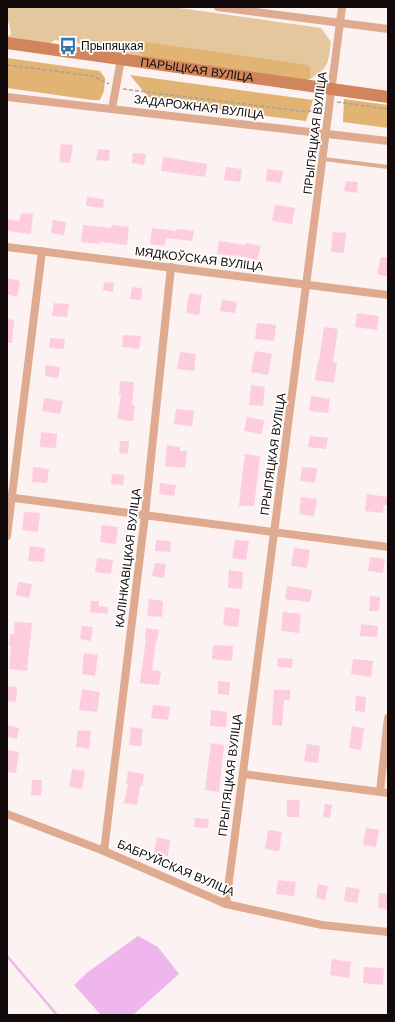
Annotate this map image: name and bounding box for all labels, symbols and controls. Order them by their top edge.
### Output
bus stop icon: Прыпяцкая [58,36,78,56]
place label: Прыпяцкая [81,39,143,53]
street label: ПАРЫЦКАЯ ВУЛІЦА [140,55,255,85]
street label: ПРЫПЯЦКАЯ ВУЛІЦА [301,71,329,195]
street label: ЗАДАРОЖНАЯ ВУЛІЦА [133,92,265,122]
street label: МЯДКОЎСКАЯ ВУЛІЦА [134,243,264,274]
street label: ПРЫПЯЦКАЯ ВУЛІЦА [257,392,289,516]
street label: КАЛІНКАВІЦКАЯ ВУЛІЦА [113,488,143,628]
street label: ПРЫПЯЦКАЯ ВУЛІЦА [216,713,244,837]
street label: БАБРУЙСКАЯ ВУЛІЦА [115,836,237,899]

